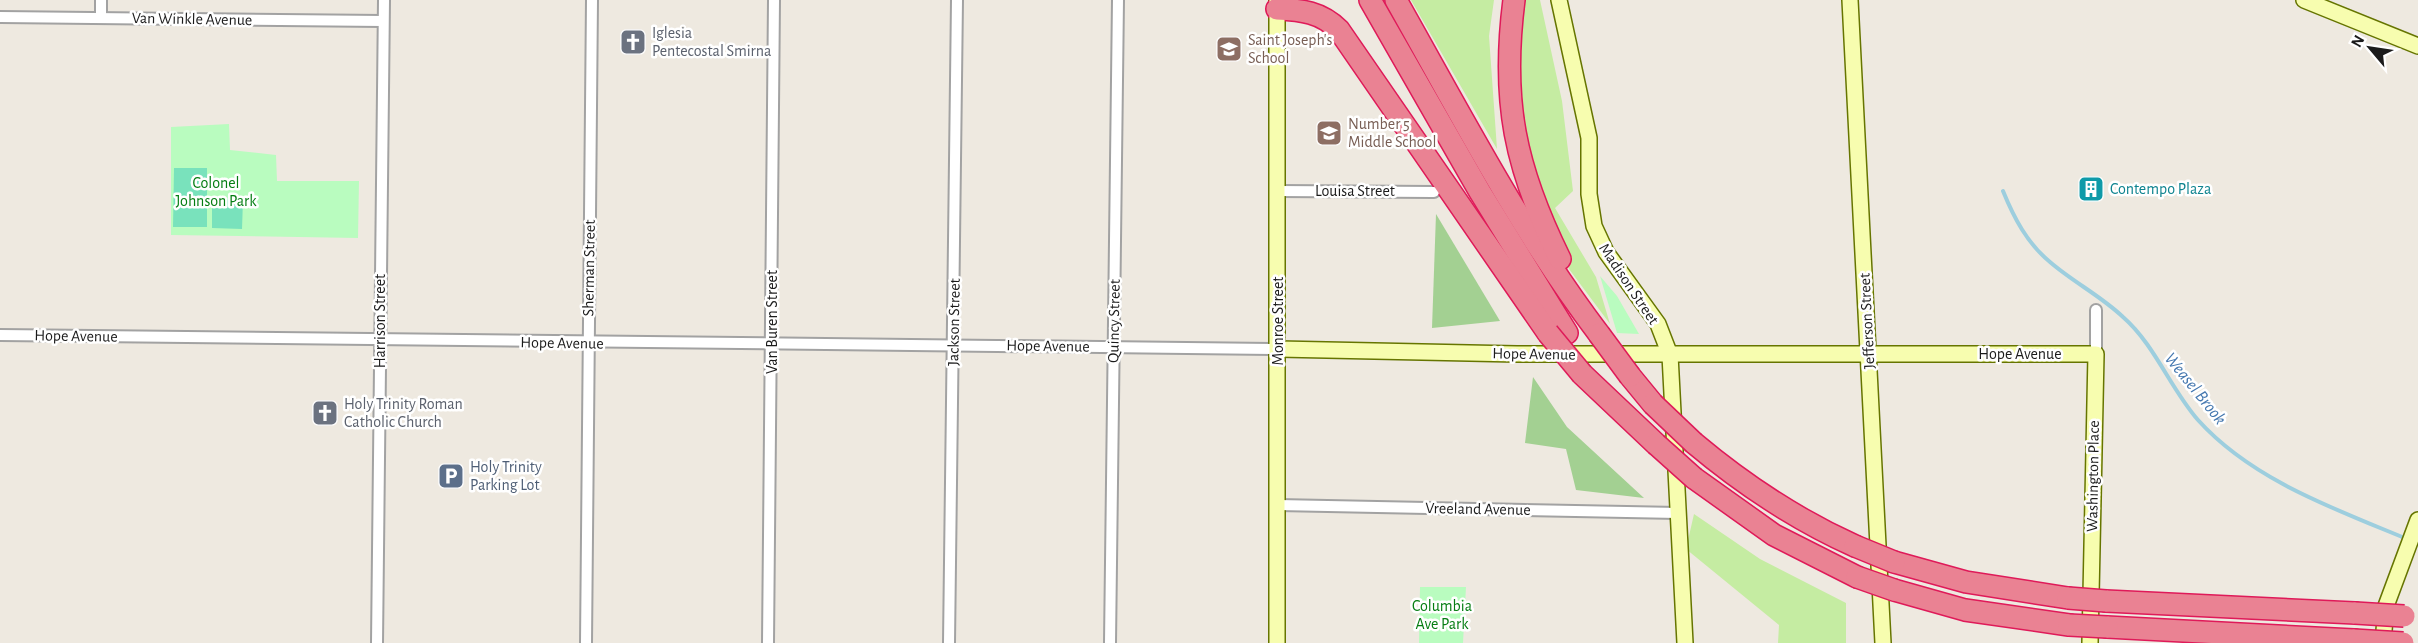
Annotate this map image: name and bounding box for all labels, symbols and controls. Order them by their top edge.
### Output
street label: Van Winkle Avenue [132,10,252,28]
north arrow [2340,18,2400,78]
place label: Iglesia Pentecostal Smirna [652,25,771,59]
church icon: Iglesia Pentecostal Smirna [618,27,648,57]
place label: Saint Joseph's School [1248,32,1332,66]
text: N [2348,32,2367,50]
school or university icon: Saint Joseph's School [1214,34,1244,64]
place label: Number 5 Middle School [1348,116,1436,150]
school or university icon: Number 5 Middle School [1314,118,1344,148]
building icon: Contempo Plaza [2076,174,2106,204]
park label: Colonel Johnson Park [175,175,257,209]
place label: Contempo Plaza [2110,181,2211,197]
street label: Louisa Street [1315,183,1395,199]
street label: Sherman Street [580,219,598,317]
street label: Madison Street [1596,240,1662,328]
street label: Van Buren Street [764,270,780,374]
street label: Jefferson Street [1856,273,1878,369]
street label: Harrison Street [372,274,388,368]
street label: Monroe Street [1270,277,1286,365]
street label: Jackson Street [945,278,963,366]
street label: Quincy Street [1105,279,1124,363]
street label: Hope Avenue [34,327,118,345]
street label: Hope Avenue [520,334,604,352]
street label: Hope Avenue [1006,337,1090,355]
street label: Hope Avenue [1492,345,1576,363]
street label: Hope Avenue [1978,346,2062,362]
water label: Weasel Brook [2161,350,2229,428]
place label: Holy Trinity Roman Catholic Church [344,396,463,430]
church icon: Holy Trinity Roman Catholic Church [310,398,340,428]
street label: Washington Place [2084,420,2102,532]
place label: Holy Trinity Parking Lot [470,459,542,493]
parking icon: Holy Trinity Parking Lot [436,461,466,491]
street label: Vreeland Avenue [1425,500,1531,518]
park label: Columbia Ave Park [1412,598,1472,632]

